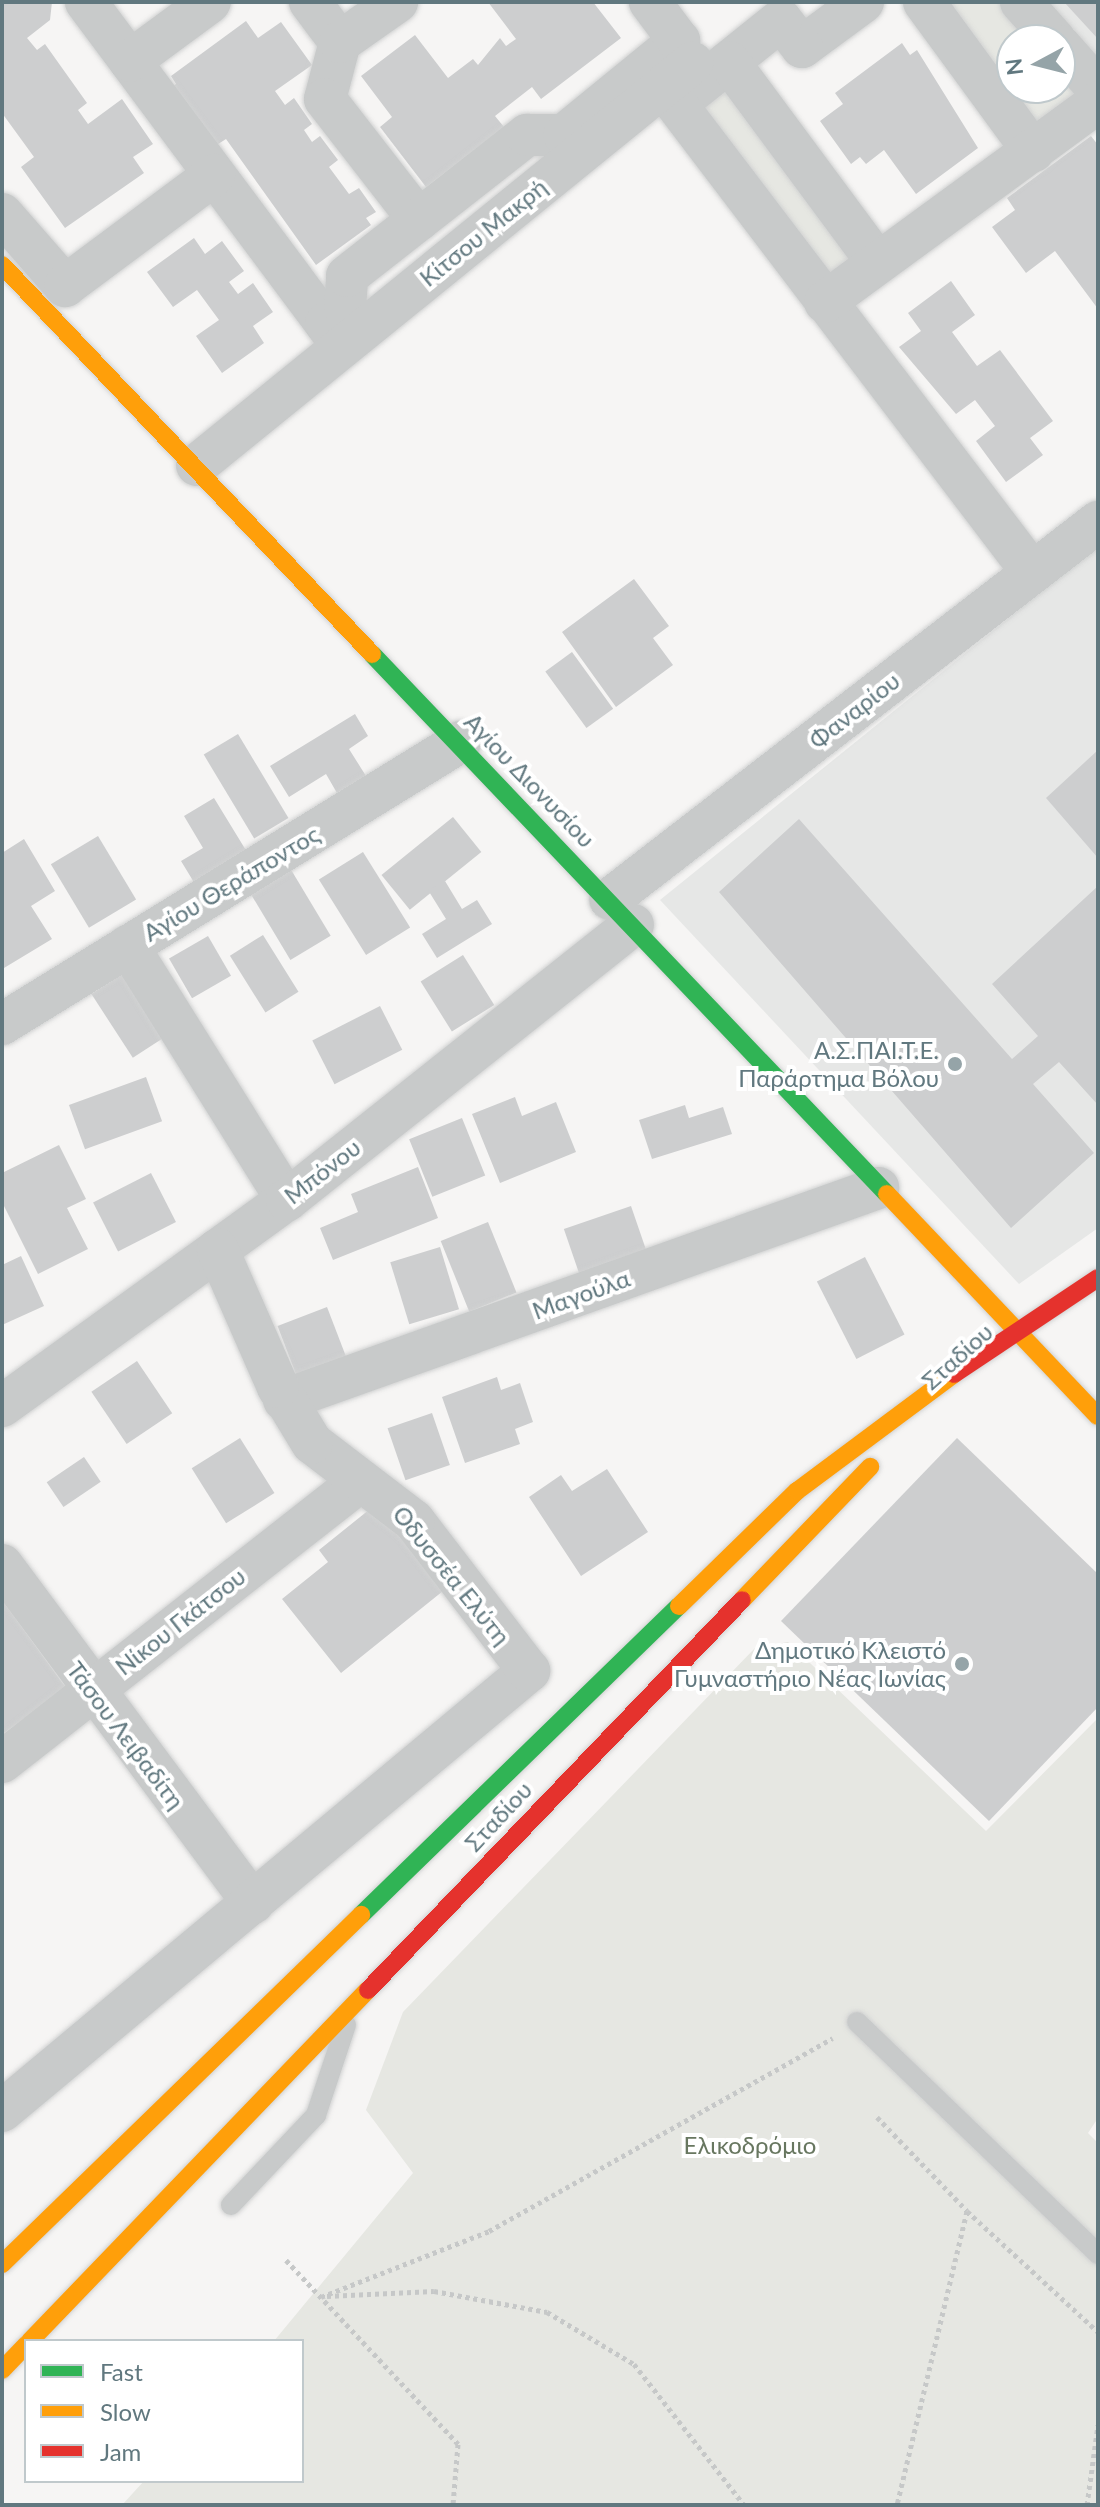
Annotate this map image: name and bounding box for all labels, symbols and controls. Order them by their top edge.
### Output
north arrow [996,24,1076,104]
text: N [999,57,1028,77]
street label: Κίτσου Μακρή [414,172,552,292]
street label: Φαναρίου [803,666,905,754]
street label: Αγίου Διονυσίου [459,707,601,853]
street label: Αγίου Θεράποντος [138,819,324,947]
place label: Α.Σ.ΠΑΙ.Τ.Ε. Παράρτημα Βόλου [738,1036,939,1092]
marker: Α.Σ.ΠΑΙ.Τ.Ε. Παράρτημα Βόλου [946,1055,964,1073]
street label: Μπόνου [278,1132,366,1210]
street label: Μαγούλα [528,1263,634,1325]
street label: Σταδίου [916,1317,998,1395]
street label: Οδυσσέα Ελύτη [387,1500,517,1650]
street label: Νίκου Γκάτσου [109,1561,251,1681]
place label: Δημοτικό Κλειστό Γυμναστήριο Νέας Ιωνίας [674,1636,946,1692]
street label: Τάσου Λειβαδίτη [61,1655,191,1815]
marker: Δημοτικό Κλειστό Γυμναστήριο Νέας Ιωνίας [953,1655,971,1673]
street label: Σταδίου [458,1775,538,1857]
park label: Ελικοδρόμιο [684,2131,816,2159]
legend [24,2339,304,2483]
text: Fast [100,2357,143,2386]
text: Slow [100,2397,151,2426]
text: Jam [100,2437,141,2466]

